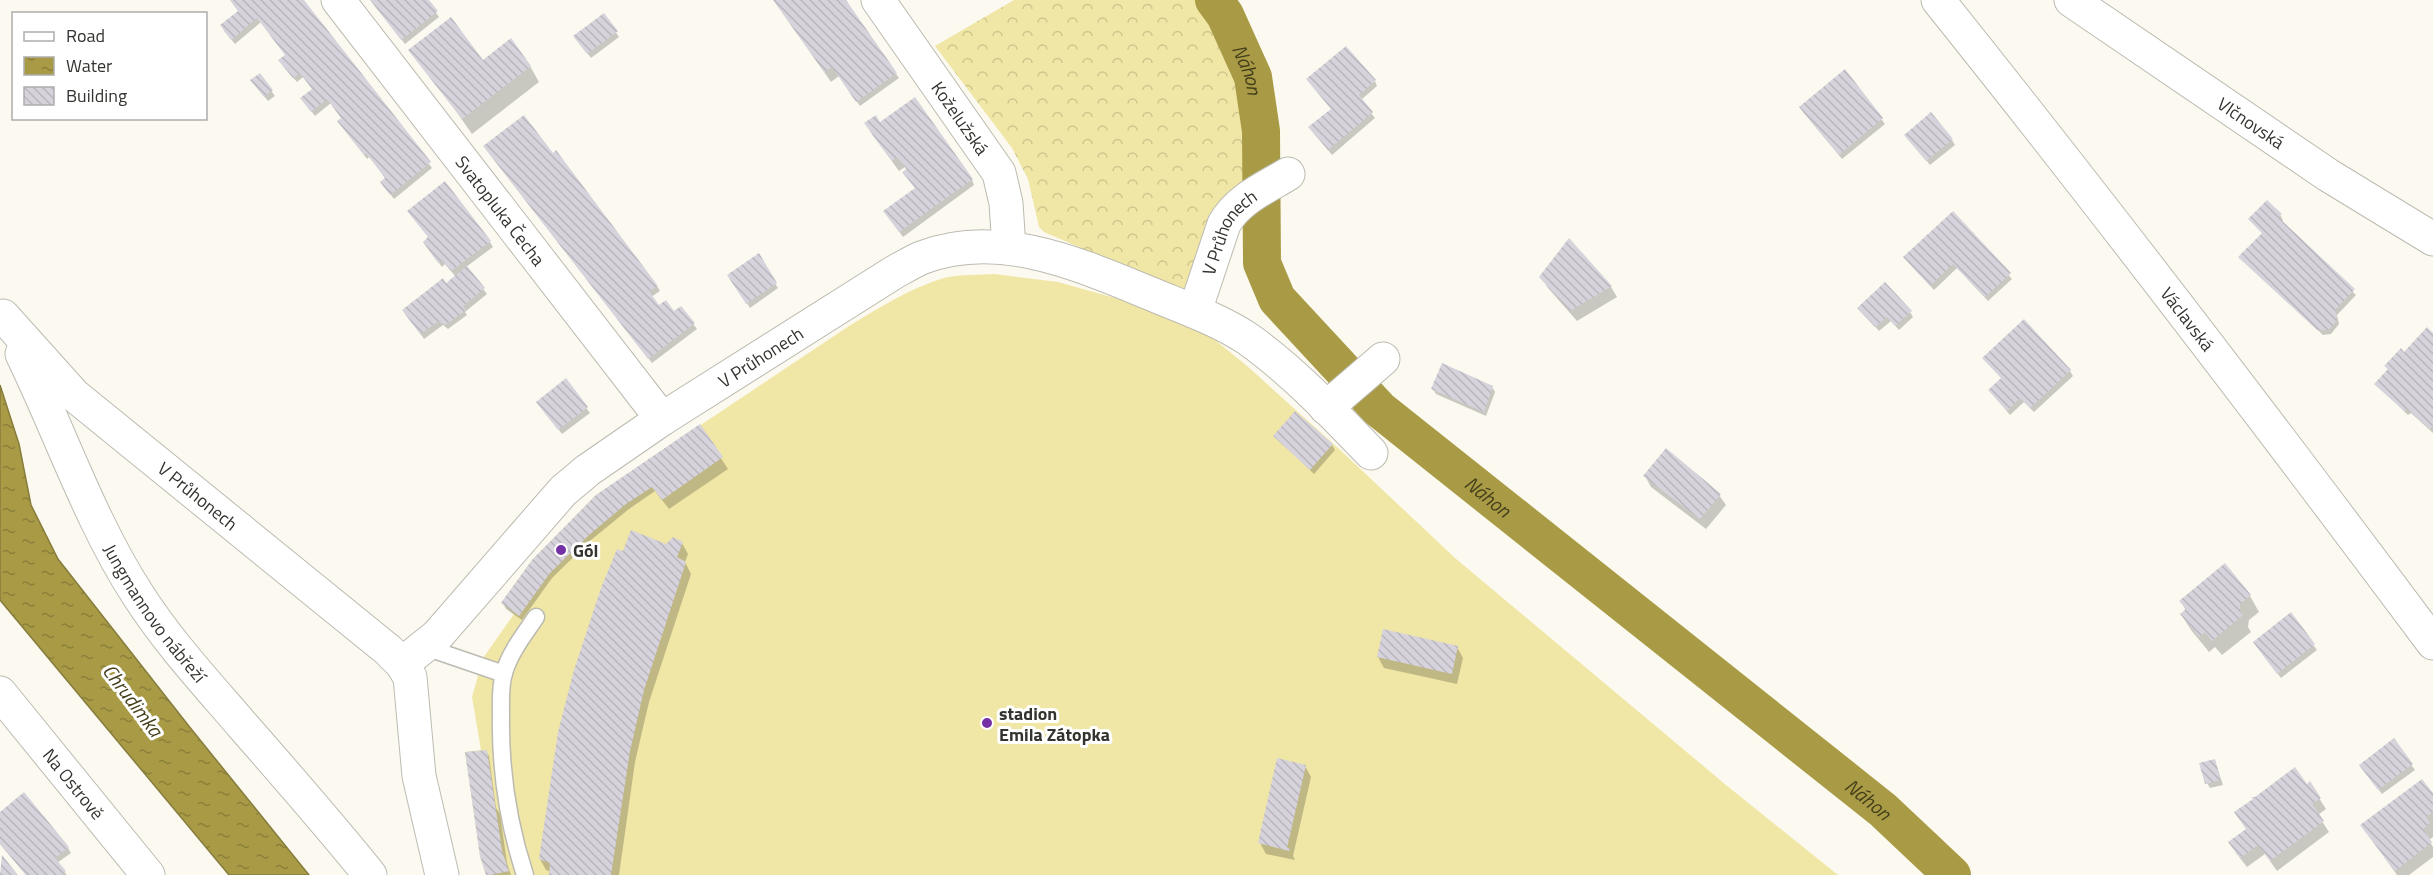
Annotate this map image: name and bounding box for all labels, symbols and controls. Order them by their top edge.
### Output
legend [12,12,207,120]
text: Road [66,22,105,49]
water label: Náhon [1225,39,1271,98]
text: Water [66,52,112,79]
street label: Koželužská [925,76,996,160]
text: Building [66,82,127,109]
street label: Vlčnovská [2212,90,2290,155]
street label: Svatopluka Čecha [449,150,552,271]
street label: V Průhonech [1194,182,1262,278]
street label: Václavská [2154,281,2221,357]
street label: V Průhonech [713,320,808,394]
street label: V Průhonech [152,455,244,537]
water label: Náhon [1458,468,1519,525]
place label: Gól [573,537,598,564]
street label: Jungmannovo nábřeží [97,539,214,690]
marker: Gól [554,543,568,557]
water label: Chrudimka [95,657,171,744]
place label: stadion Emila Zátopka [999,700,1110,748]
marker: stadion Emila Zátopka [980,716,994,730]
street label: Na Ostrově [37,742,111,825]
water label: Náhon [1839,770,1900,827]

